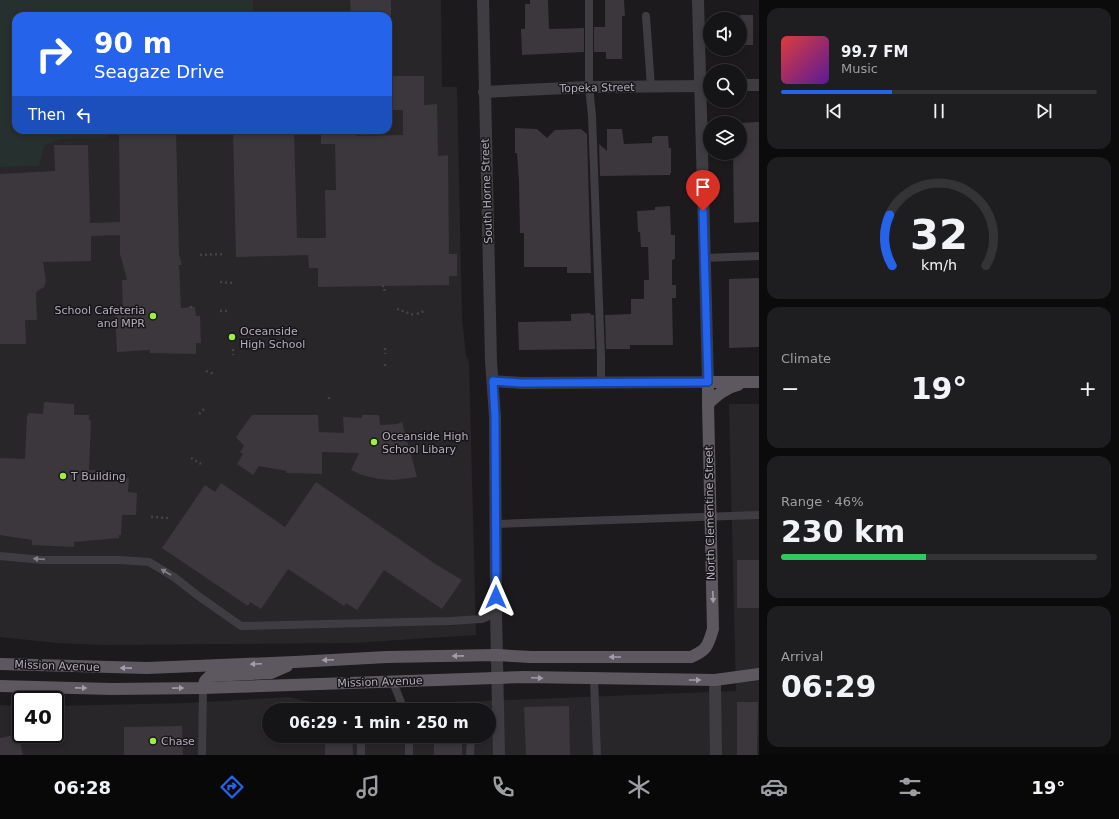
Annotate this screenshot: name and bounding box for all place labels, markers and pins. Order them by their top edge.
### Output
pin [686,170,720,211]
place label: School Cafeteria and MPR [55,304,145,330]
marker: School Cafeteria and MPR [148,311,158,321]
place label: Oceanside High School [240,325,305,351]
marker: Oceanside High School [227,332,237,342]
place label: Oceanside High School Libary [382,430,469,456]
marker: Oceanside High School Libary [369,437,379,447]
place label: T Building [70,470,126,483]
marker: T Building [58,471,68,481]
place label: Chase [161,735,195,748]
marker: Chase [148,736,158,746]

